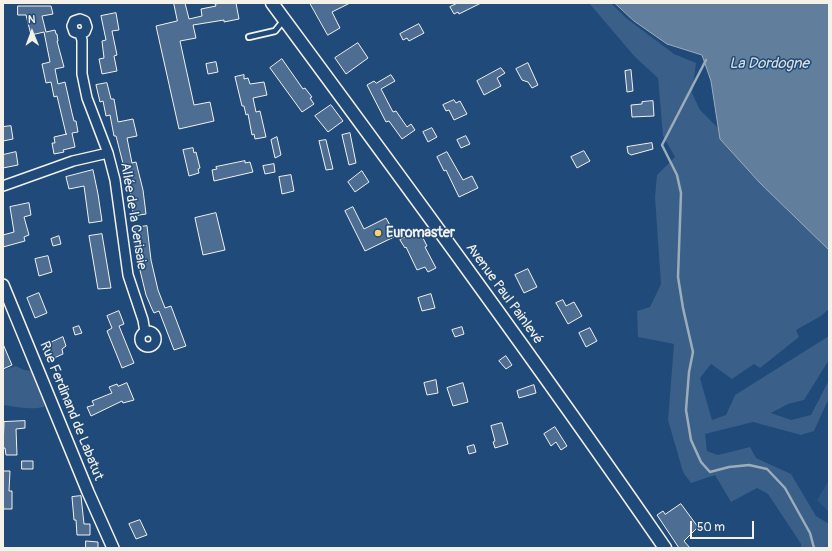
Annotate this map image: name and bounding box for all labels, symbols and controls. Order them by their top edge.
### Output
north arrow [12,12,52,52]
text: N [28,13,36,26]
water label: La Dordogne [729,55,809,73]
street label: Allée de la Cerisaie [116,161,150,271]
place label: Euromaster [386,225,455,241]
marker: Euromaster [373,228,383,238]
street label: Avenue Paul Painlevé [462,240,546,348]
street label: Rue Ferdinand de Labatut [35,339,107,483]
scale bar [692,513,756,539]
text: 50 m [697,520,725,535]

